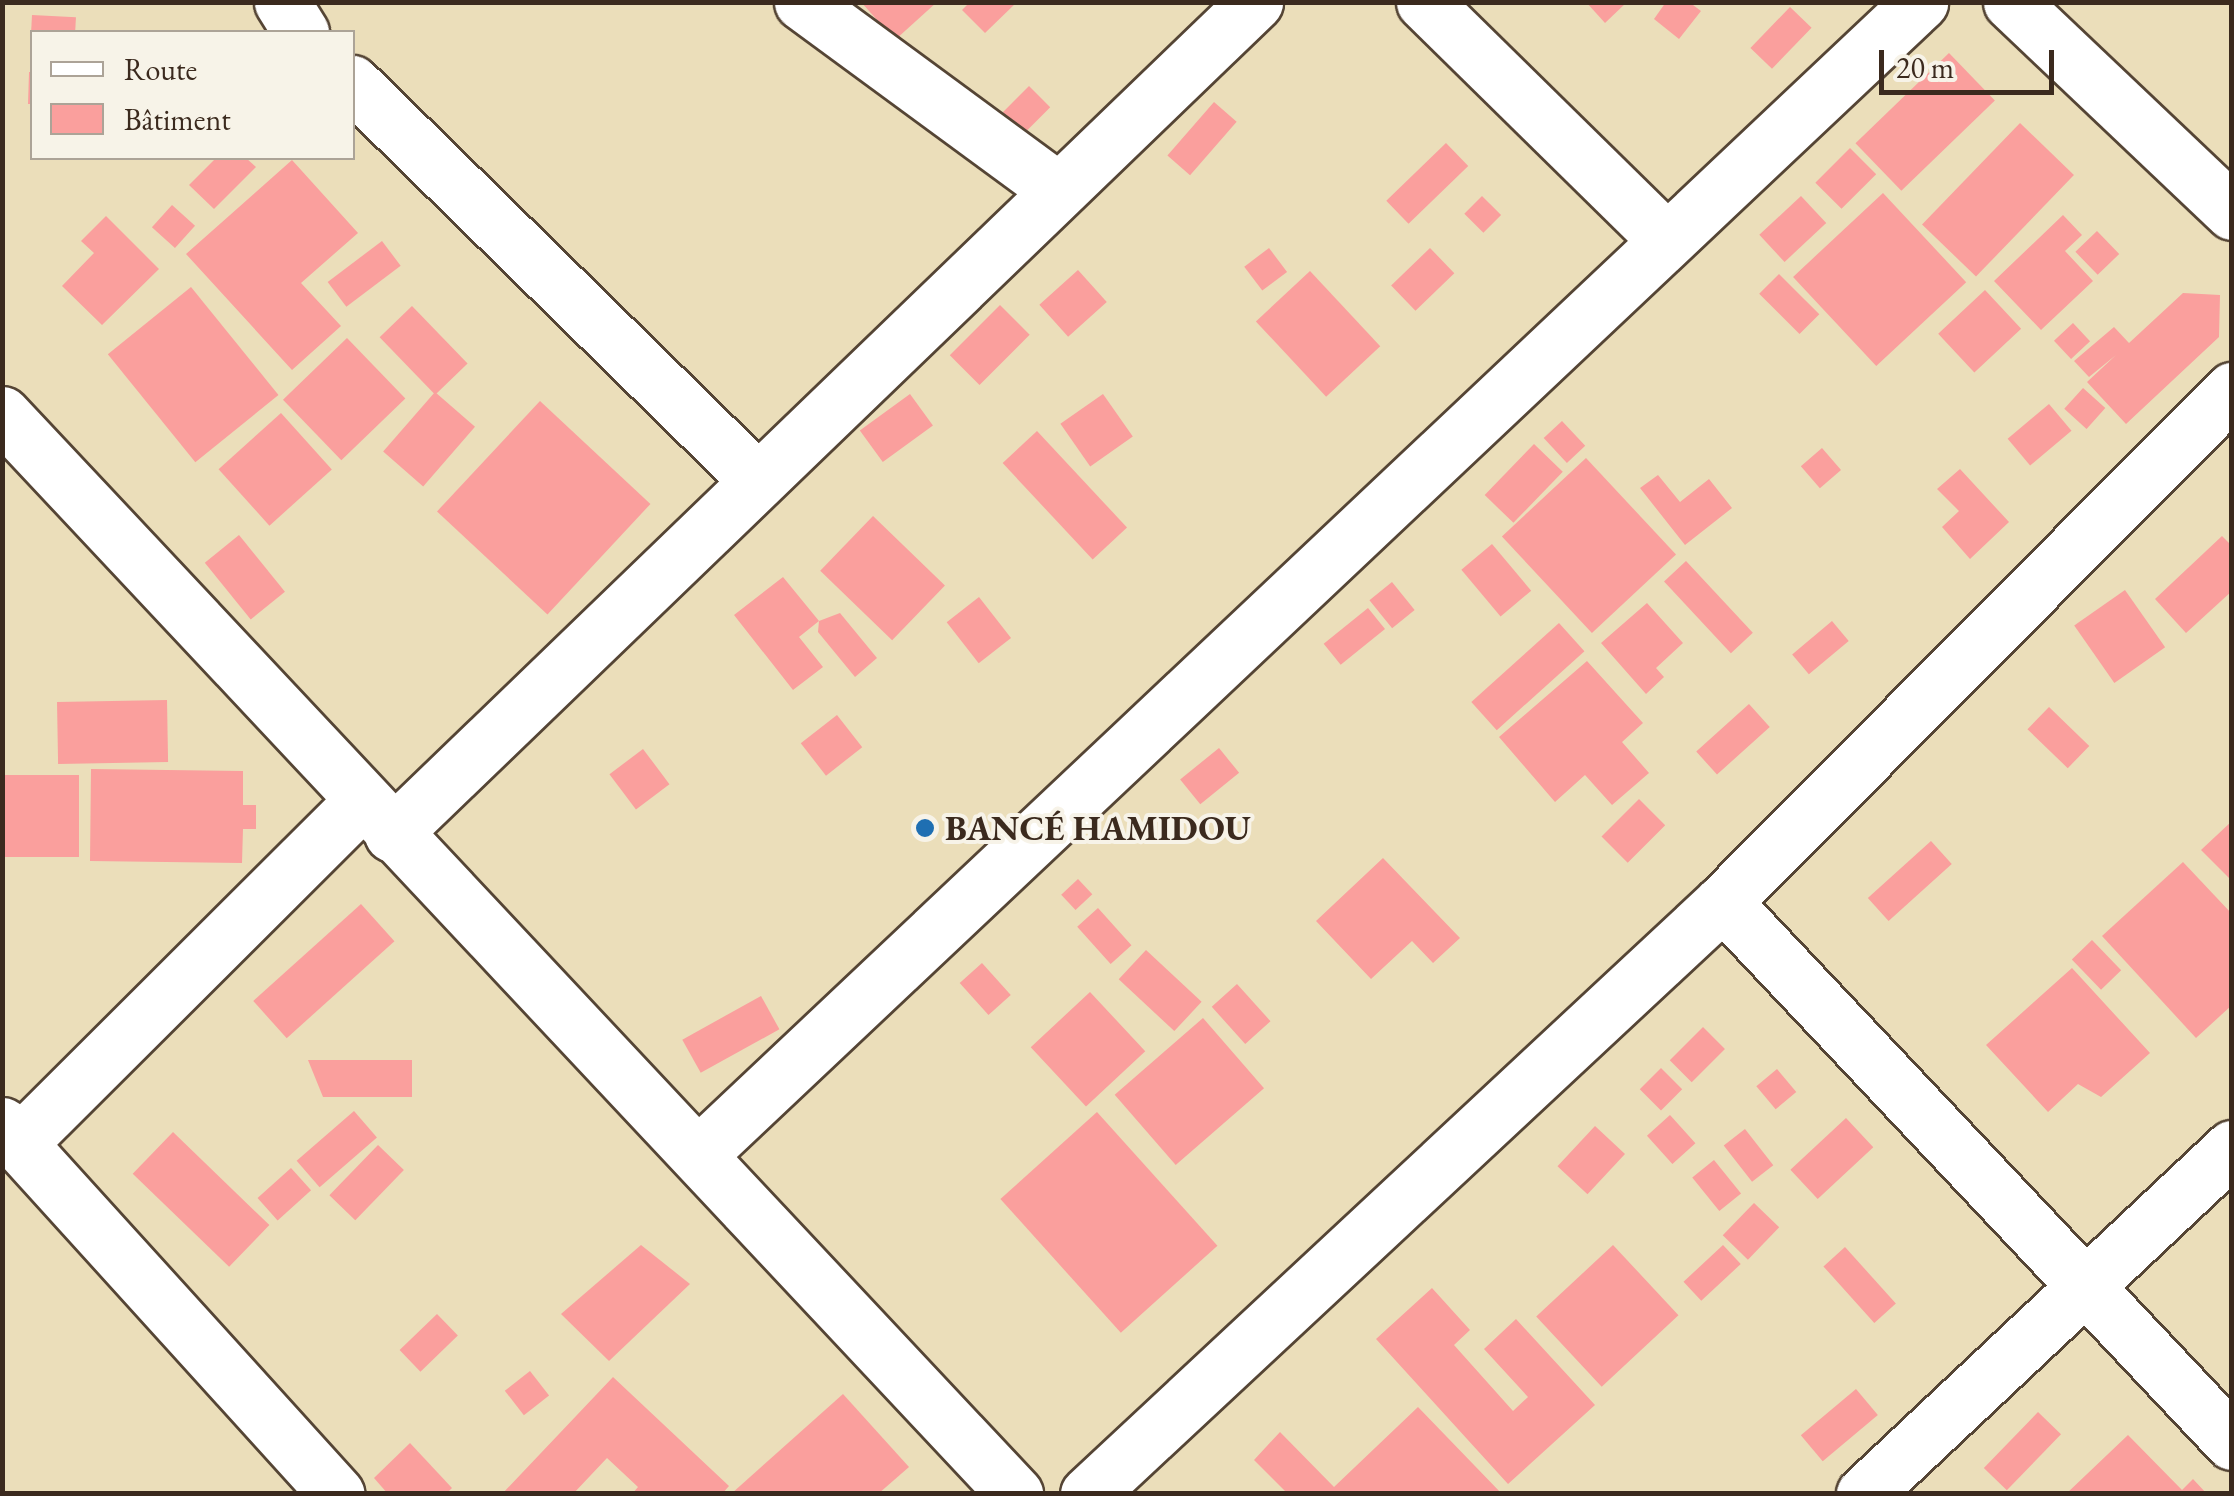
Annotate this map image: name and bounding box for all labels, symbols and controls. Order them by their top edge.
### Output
legend [30,30,355,160]
scale bar [1884,30,2059,92]
text: 20 m [1896,48,1954,87]
text: Route [124,50,197,89]
text: Bâtiment [124,100,231,139]
place label: BANCÉ HAMIDOU [945,807,1251,849]
marker: BANCÉ HAMIDOU [914,817,936,839]

